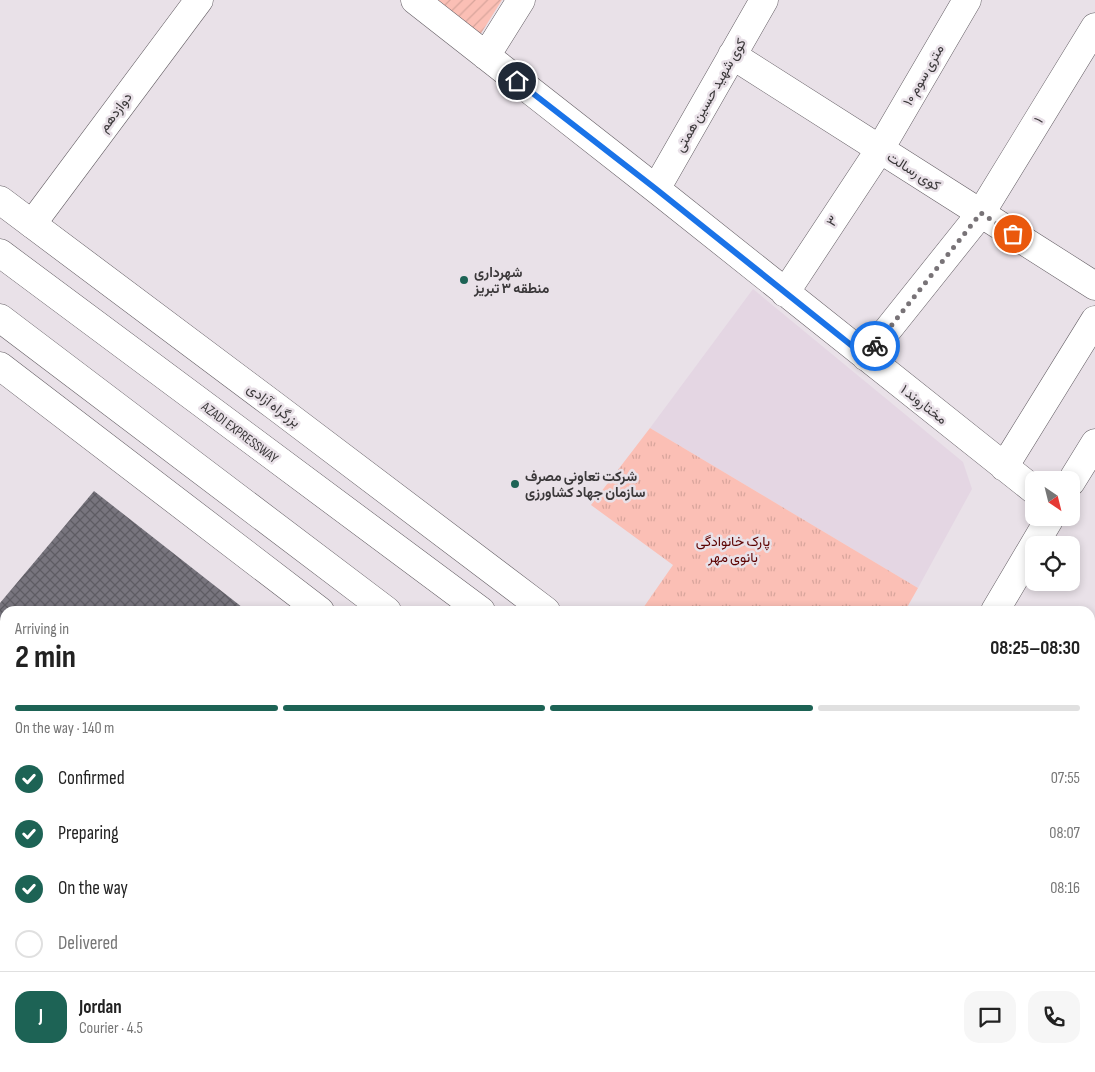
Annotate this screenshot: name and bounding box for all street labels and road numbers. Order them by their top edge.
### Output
street label: کوی شهید حسین همتی [671,35,750,155]
street label: ۱۰ متری سوم [899,42,948,109]
street label: دوازدهم [95,89,136,135]
street label: ۱ [1030,114,1047,126]
street label: کوی رسالت [884,148,944,195]
street label: ۳ [823,213,842,230]
street label: بزرگراه آزادی [244,380,304,431]
street label: مختاروند ۱ [897,381,950,428]
street label: AZADI EXPRESSWAY [197,397,281,467]

